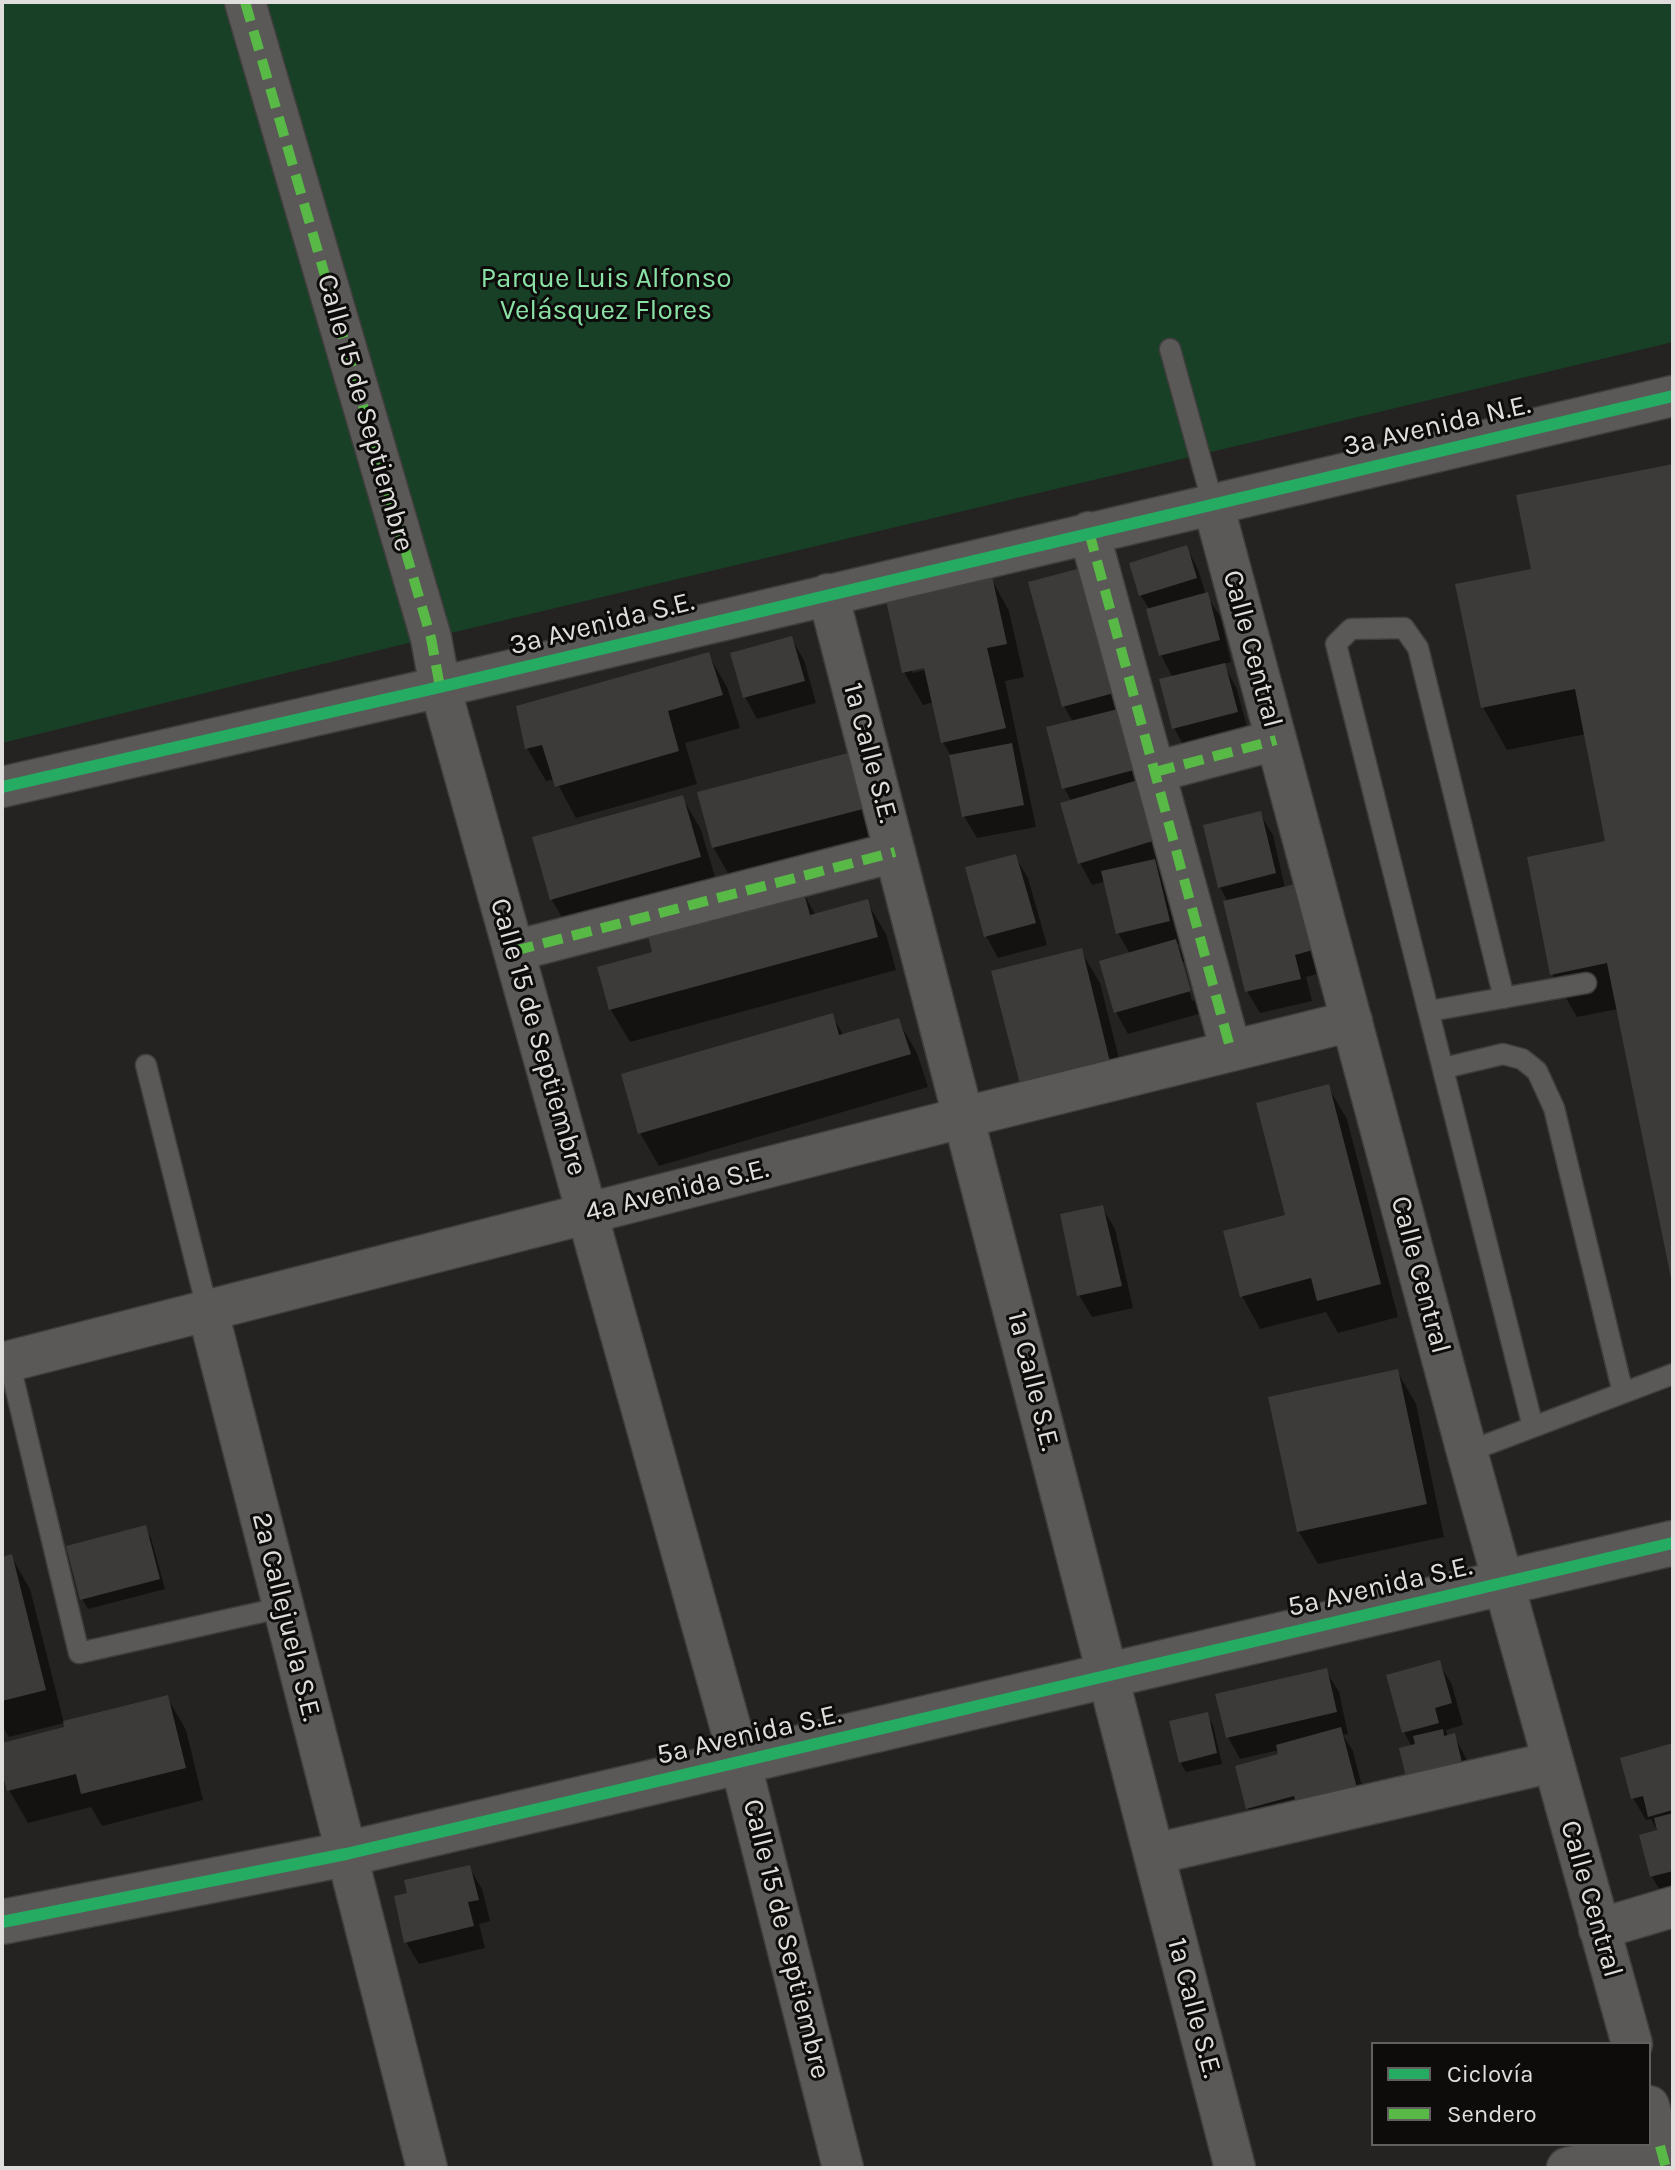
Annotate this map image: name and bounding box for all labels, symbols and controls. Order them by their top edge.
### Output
park label: Parque Luis Alfonso Velásquez Flores [481,262,731,328]
street label: Calle 15 de Septiembre [309,271,421,555]
street label: 3a Avenida N.E. [1340,388,1534,464]
street label: Calle Central [1215,567,1289,731]
street label: 3a Avenida S.E. [506,585,698,663]
street label: 1a Calle S.E. [835,679,905,827]
street label: Calle 15 de Septiembre [482,895,594,1179]
street label: 4a Avenida S.E. [582,1152,772,1230]
street label: Calle Central [1383,1193,1457,1357]
street label: 1a Calle S.E. [999,1307,1067,1455]
street label: 2a Callejuela S.E. [244,1509,328,1725]
street label: 5a Avenida S.E. [1284,1549,1476,1625]
street label: 5a Avenida S.E. [653,1697,845,1773]
street label: Calle 15 de Septiembre [735,1796,837,2082]
street label: Calle Central [1553,1817,1629,1981]
street label: 1a Calle S.E. [1159,1934,1229,2082]
legend [1371,2042,1651,2146]
text: Ciclovía [1447,2060,1534,2088]
text: Sendero [1447,2100,1537,2128]

